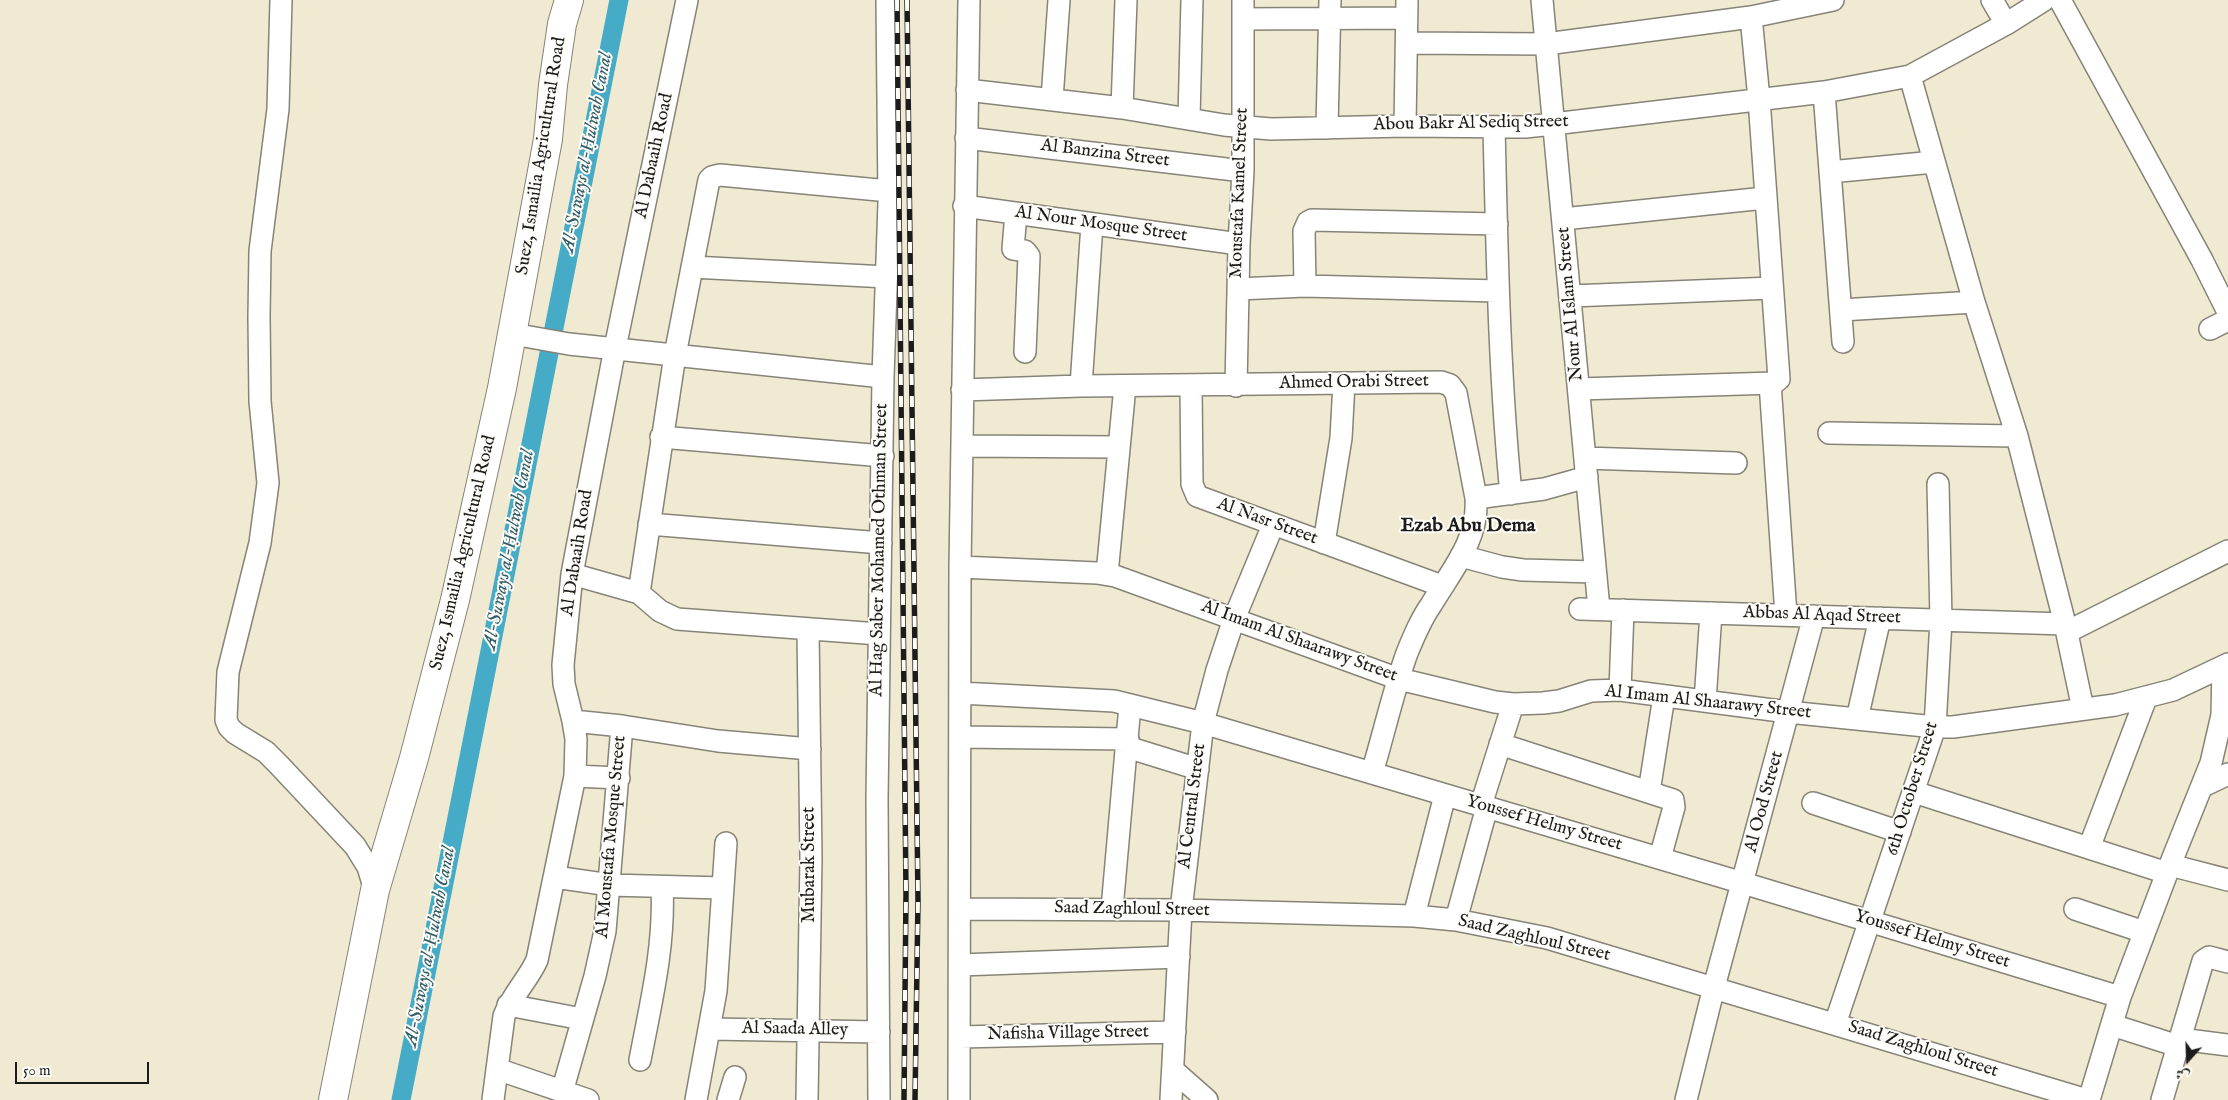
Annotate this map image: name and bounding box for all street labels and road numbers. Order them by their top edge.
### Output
street label: Suez, Ismailia Agricultural Road [513,35,571,277]
street label: Al Dabaaih Road [631,91,679,221]
street label: Moustafa Kamel Street [1226,107,1254,279]
street label: Abou Bakr Al Sediq Street [1373,111,1569,137]
street label: Al Banzina Street [1039,135,1171,173]
street label: Al Nour Mosque Street [1014,202,1188,248]
street label: Nour Al Islam Street [1553,226,1589,382]
street label: Ahmed Orabi Street [1279,371,1429,395]
street label: Al Hag Saber Mohamed Othman Street [867,403,893,697]
street label: Suez, Ismailia Agricultural Road [426,433,502,673]
street label: Al Dabaaih Road [557,488,599,618]
street label: Al Nasr Street [1214,494,1320,550]
street label: Al Imam Al Shaarawy Street [1198,596,1400,688]
street label: Abbas Al Aqad Street [1743,602,1901,630]
street label: Al Imam Al Shaarawy Street [1604,681,1812,725]
street label: 6th October Street [1882,719,1944,859]
street label: Al Moustafa Mosque Street [592,735,632,939]
street label: Al Central Street [1175,742,1211,870]
street label: Al Ood Street [1741,749,1789,855]
street label: Youssef Helmy Street [1464,791,1624,857]
street label: Mubarak Street [799,807,821,923]
street label: Saad Zaghloul Street [1054,898,1210,922]
street label: Youssef Helmy Street [1852,906,2012,974]
street label: Saad Zaghloul Street [1456,911,1612,967]
street label: Saad Zaghloul Street [1846,1017,2000,1083]
street label: Al Saada Alley [742,1018,848,1042]
street label: Nafisha Village Street [987,1022,1149,1046]

